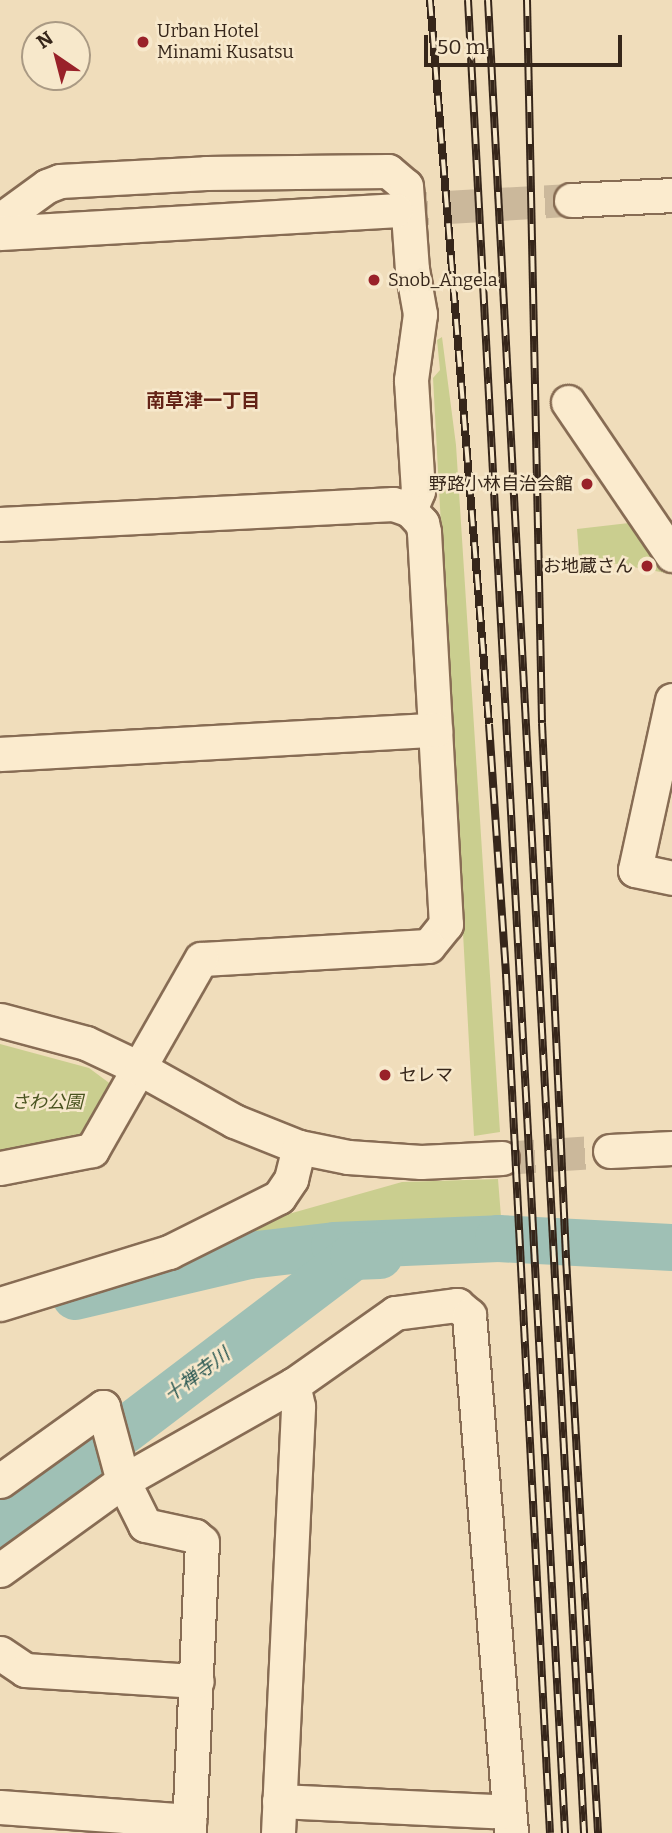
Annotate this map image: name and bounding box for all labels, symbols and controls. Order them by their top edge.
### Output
north arrow [21,21,91,91]
place label: Urban Hotel Minami Kusatsu [157,21,294,64]
scale bar [427,21,625,65]
text: N [32,26,57,54]
marker: Urban Hotel Minami Kusatsu [135,34,151,50]
text: 50 m [437,34,486,60]
place label: Snob_Angela [388,269,498,291]
marker: Snob_Angela [366,272,382,288]
district label: 南草津一丁目 [146,390,260,412]
place label: 野路小林自治会館 [429,473,573,495]
marker: 野路小林自治会館 [579,476,595,492]
place label: お地蔵さん [543,555,633,577]
marker: お地蔵さん [639,558,655,574]
place label: セレマ [399,1064,453,1086]
marker: セレマ [377,1067,393,1083]
park label: さわ公園 [11,1091,83,1113]
water label: 十禅寺川 [160,1343,234,1407]

